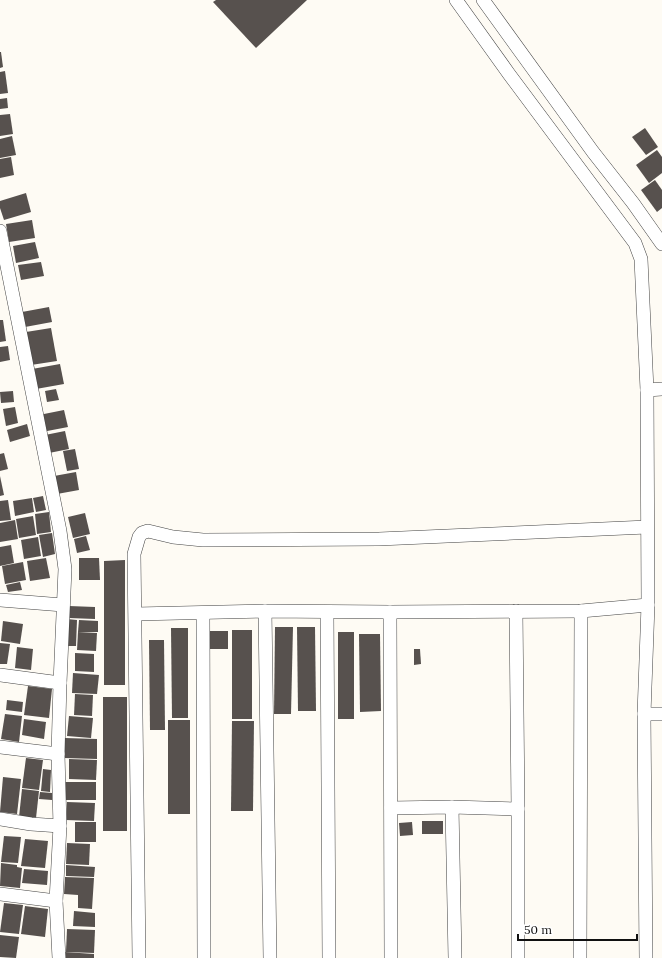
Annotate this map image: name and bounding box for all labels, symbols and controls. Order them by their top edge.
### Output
scale bar [518,916,637,942]
text: 50 m [524,922,552,937]

